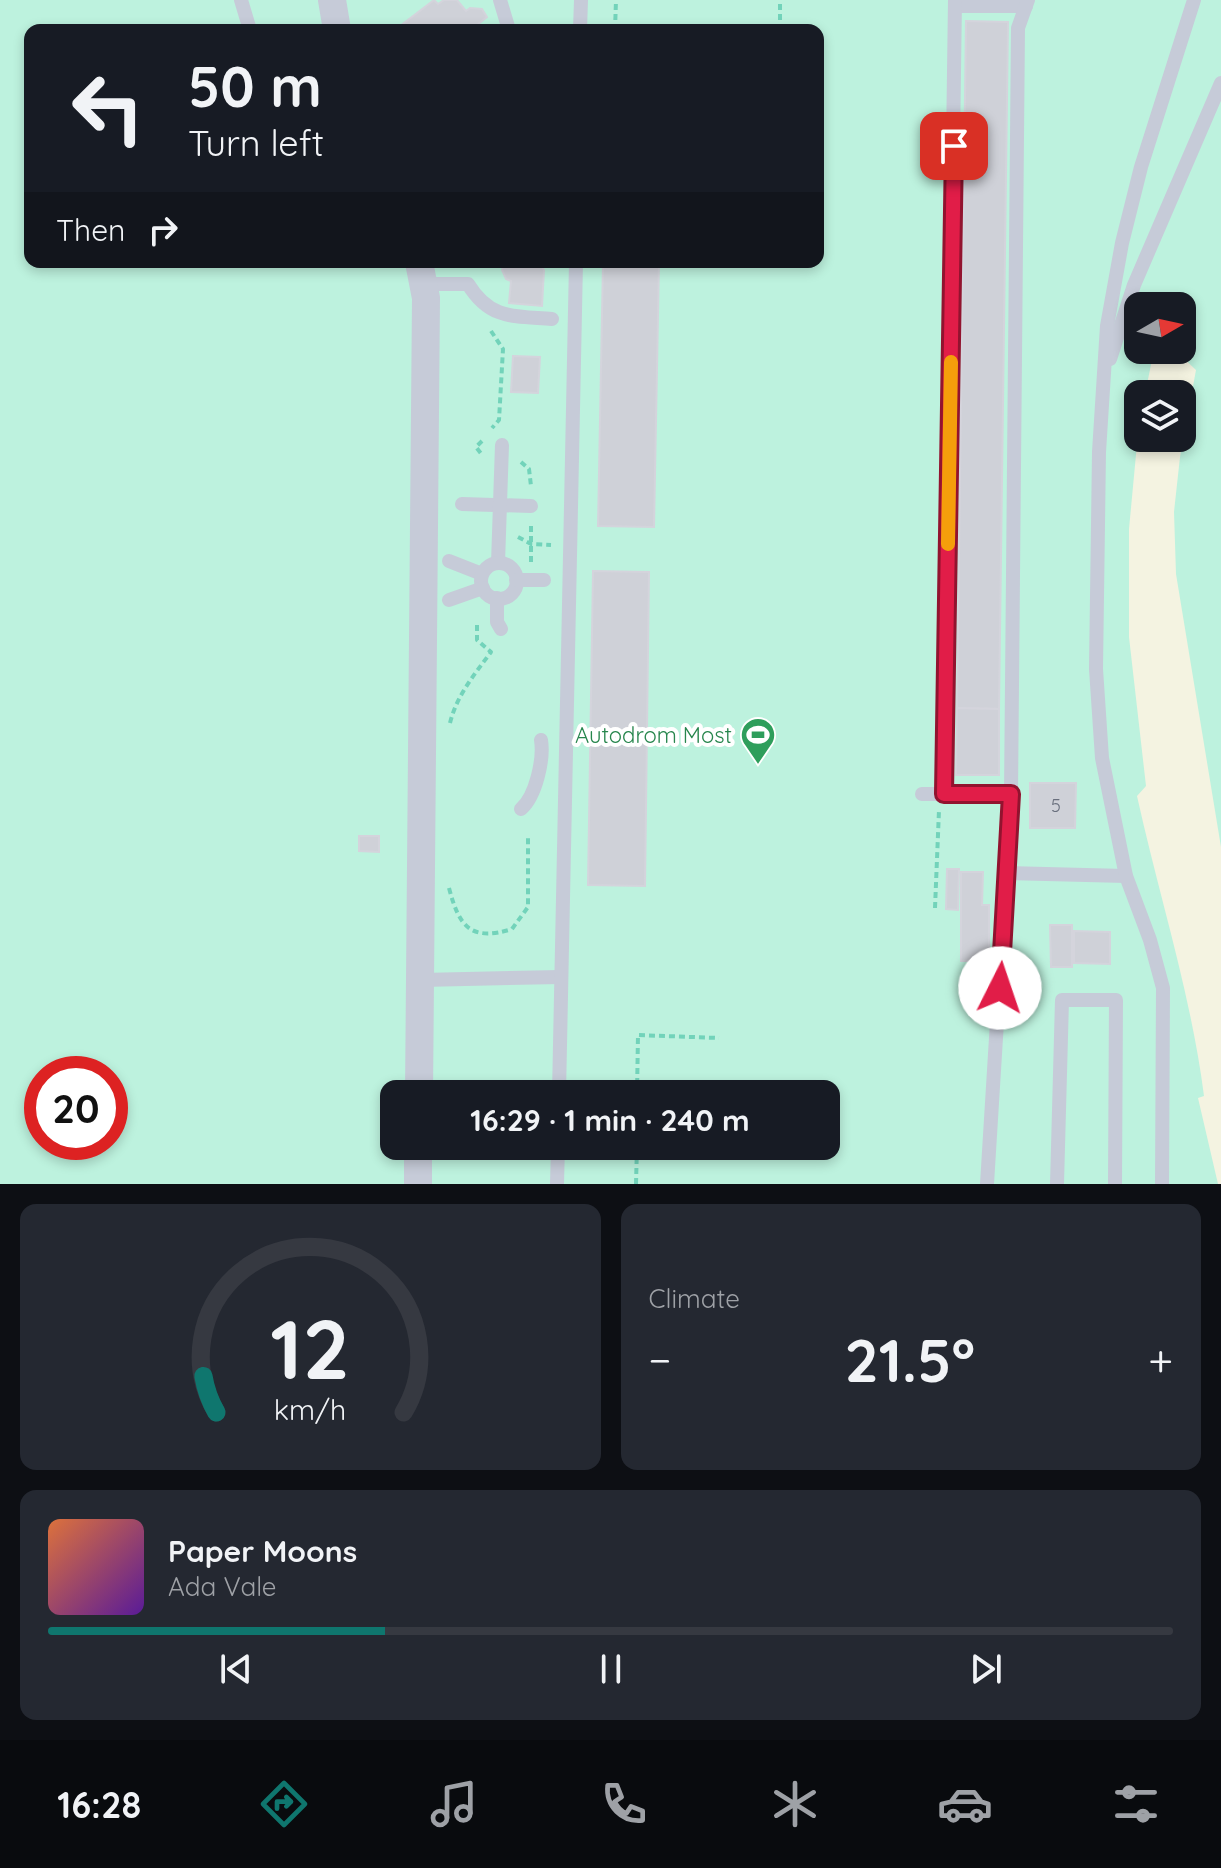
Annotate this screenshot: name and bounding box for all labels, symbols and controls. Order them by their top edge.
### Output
text: 50 m [188,51,322,121]
icon: left [56,56,160,160]
pin [920,112,988,180]
text: Turn left [188,120,324,165]
icon: arrive [932,124,976,168]
icon: right [141,208,185,252]
text: Then [56,211,125,249]
north arrow [1124,292,1196,364]
map controls [1124,292,1196,452]
button: layers [1124,380,1196,452]
sports icon: Autodrom Most [739,716,777,766]
place label: Autodrom Most [575,721,732,749]
house number: 5 [1051,794,1061,817]
position arrow [958,946,1042,1030]
speed limit sign: 20 [24,1056,128,1160]
text: 16:29 · 1 min · 240 m [470,1101,750,1139]
text: Climate [649,1282,740,1315]
text: 12 [270,1296,350,1400]
text: 21.5° [845,1322,975,1397]
text: − [649,1332,671,1387]
text: + [1148,1332,1173,1387]
text: km/h [274,1391,347,1427]
text: Paper Moons [168,1532,357,1570]
text: Ada Vale [168,1570,277,1603]
icon: previous [214,1647,258,1691]
icon: pause [589,1647,633,1691]
icon: next [964,1647,1008,1691]
icon: directions [256,1776,312,1832]
icon: music [426,1776,482,1832]
icon: phone [596,1776,652,1832]
icon: climate [767,1776,823,1832]
icon: car [937,1776,993,1832]
icon: filters [1108,1776,1164,1832]
text: 16:28 [57,1782,141,1827]

